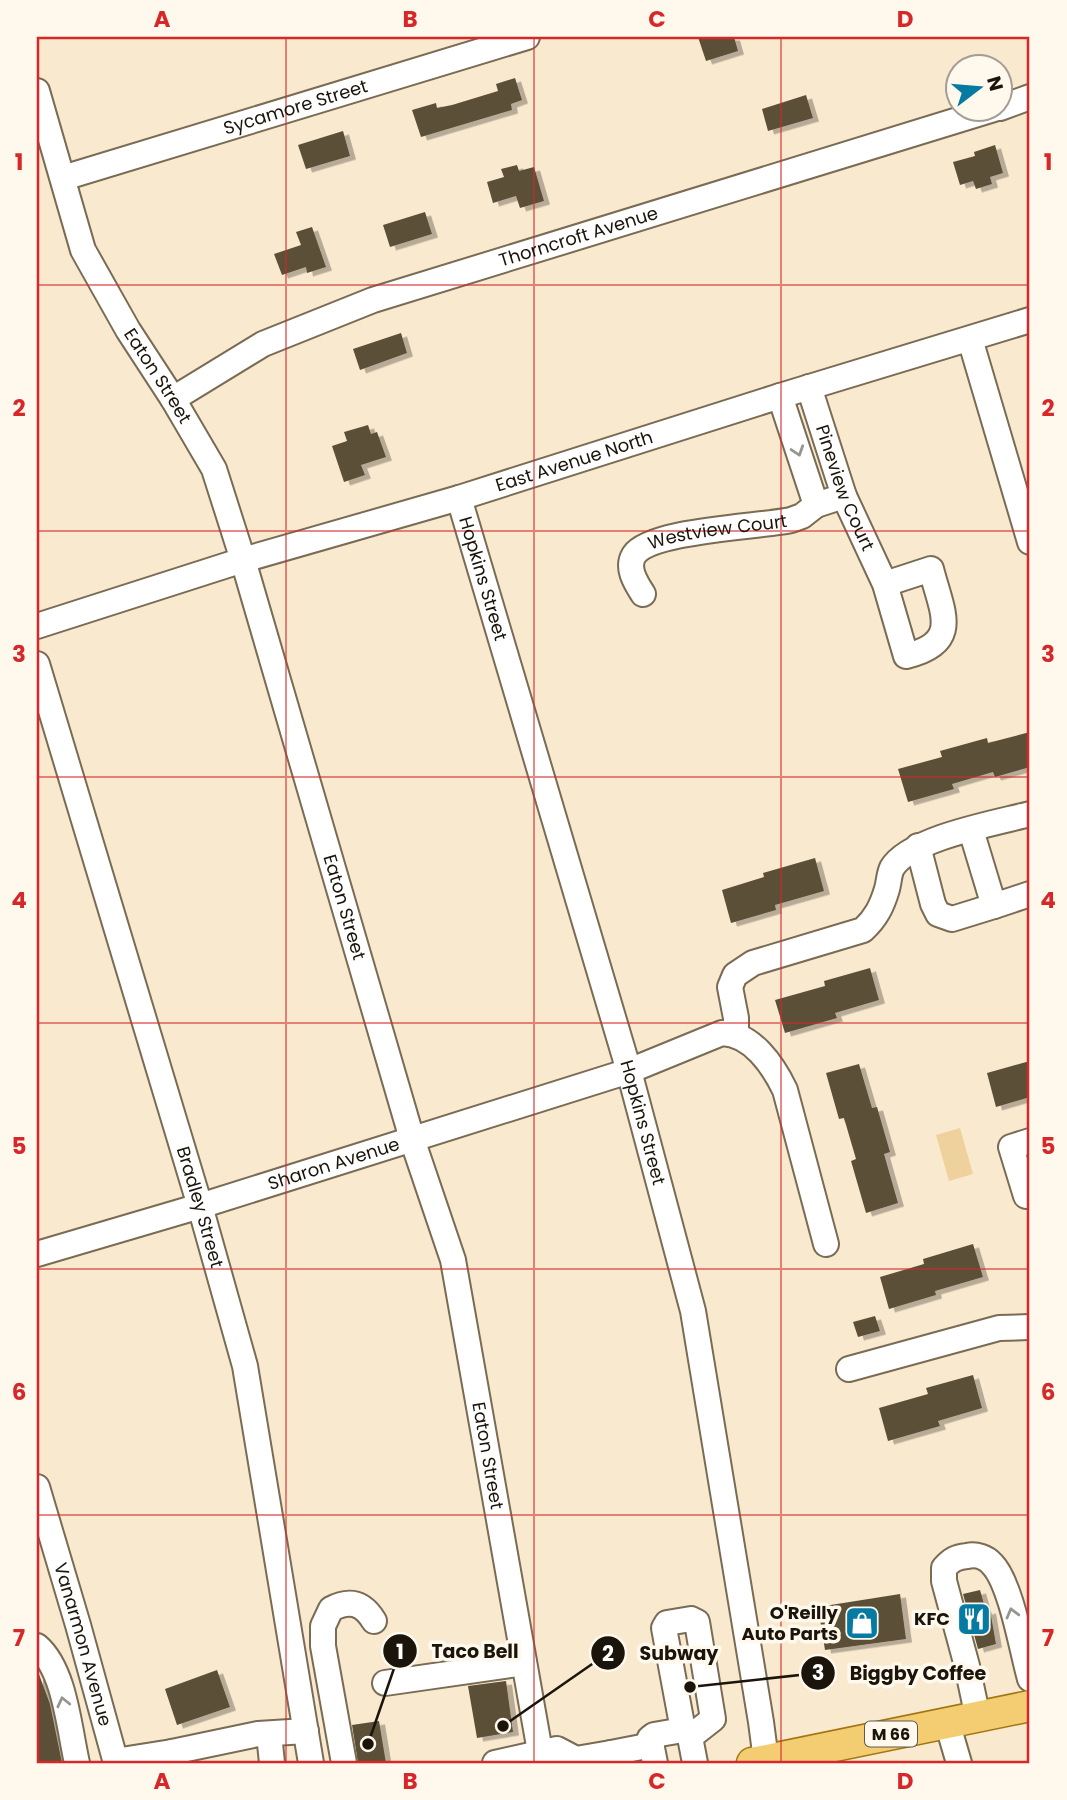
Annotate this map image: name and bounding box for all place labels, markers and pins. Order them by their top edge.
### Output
place label: O'Reilly Auto Parts [742,1600,839,1646]
restaurant icon: KFC [955,1600,993,1638]
shop icon: O'Reilly Auto Parts [843,1604,881,1642]
place label: KFC [914,1606,950,1631]
callout: Taco Bell [382,1631,532,1671]
callout: Subway [590,1633,732,1673]
callout: Biggby Coffee [800,1653,1000,1693]

